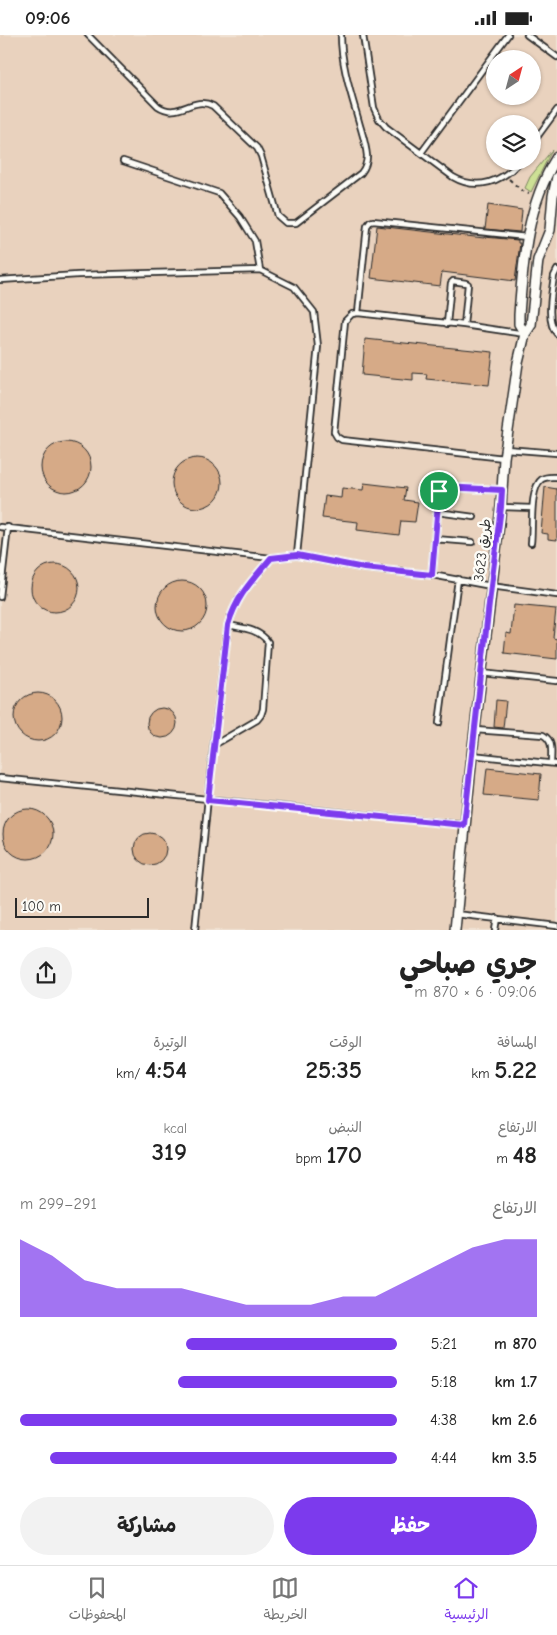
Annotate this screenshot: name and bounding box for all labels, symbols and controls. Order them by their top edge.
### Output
text: 09:06 [25,7,71,29]
north arrow [486,50,541,105]
map controls [486,50,541,170]
button: layers [486,115,541,170]
pin [418,470,460,512]
icon: arrive [425,477,453,505]
street label: طريق 3623 [470,518,495,582]
scale bar [15,895,149,918]
text: 100 m [22,898,61,915]
button: share [20,947,72,999]
text: جري صباحي [399,948,537,980]
text: 09:06 · 6 × 870 m [414,983,537,1001]
text: الوتيرة [153,1034,187,1051]
text: الوقت [329,1034,362,1051]
text: المسافة [497,1034,537,1051]
text: 4:54 [145,1055,187,1084]
text: 25:35 [305,1055,362,1084]
text: 5.22 [494,1055,537,1084]
text: /km [116,1065,145,1082]
text: km [471,1065,494,1082]
text: النبض [329,1119,362,1136]
text: الارتفاع [498,1119,537,1136]
text: kcal [163,1120,187,1137]
text: 319 [152,1137,187,1166]
text: 170 [327,1140,362,1169]
text: 48 [512,1140,537,1169]
text: bpm [295,1150,327,1167]
text: m [496,1150,512,1167]
text: 291–299 m [20,1195,97,1213]
text: الارتفاع [492,1199,537,1217]
text: 5:21 [431,1335,457,1353]
text: 870 m [494,1335,537,1353]
text: 5:18 [431,1373,457,1391]
text: 1.7 km [494,1373,537,1391]
text: 4:38 [430,1411,457,1429]
text: 2.6 km [492,1411,537,1429]
text: 4:44 [431,1449,457,1467]
text: 3.5 km [491,1449,537,1467]
button: مشاركة [20,1497,274,1555]
button: حفظ [284,1497,537,1555]
tab: المحفوظات [69,1574,126,1627]
tab: الخريطة [264,1574,307,1627]
tab: الرئيسية [444,1574,488,1627]

